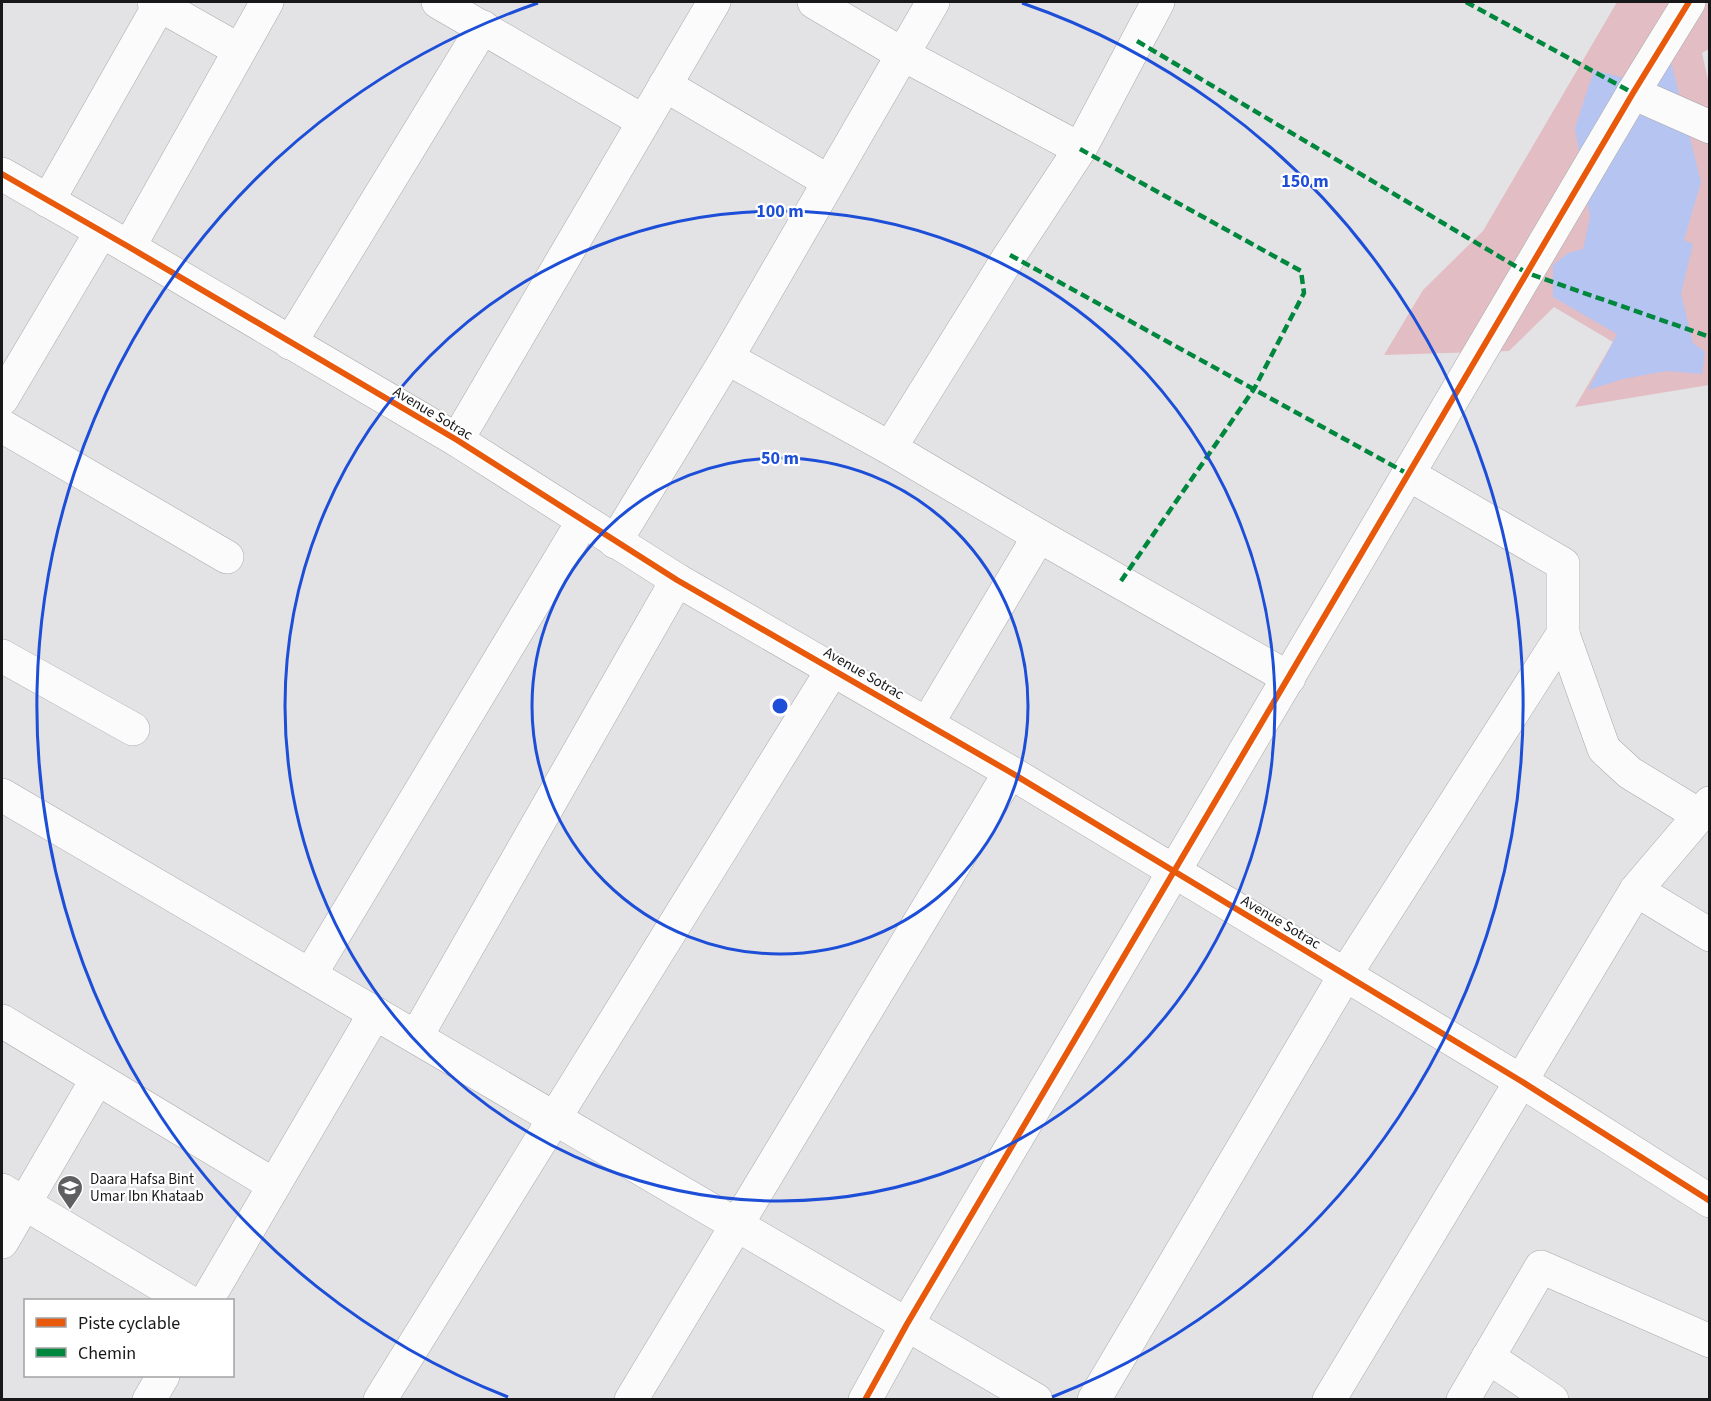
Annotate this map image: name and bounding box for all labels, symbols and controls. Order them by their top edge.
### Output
text: 150 m [1281,169,1329,194]
text: 100 m [756,199,804,224]
street label: Avenue Sotrac [389,381,477,446]
text: 50 m [761,446,799,471]
street label: Avenue Sotrac [820,642,908,705]
centre of rings [770,696,790,716]
street label: Avenue Sotrac [1237,890,1325,955]
place label: Daara Hafsa Bint Umar Ibn Khataab [90,1169,204,1207]
school or university icon: Daara Hafsa Bint Umar Ibn Khataab [55,1173,85,1211]
legend [24,1299,234,1377]
text: Piste cyclable [78,1311,180,1336]
text: Chemin [78,1341,136,1366]

